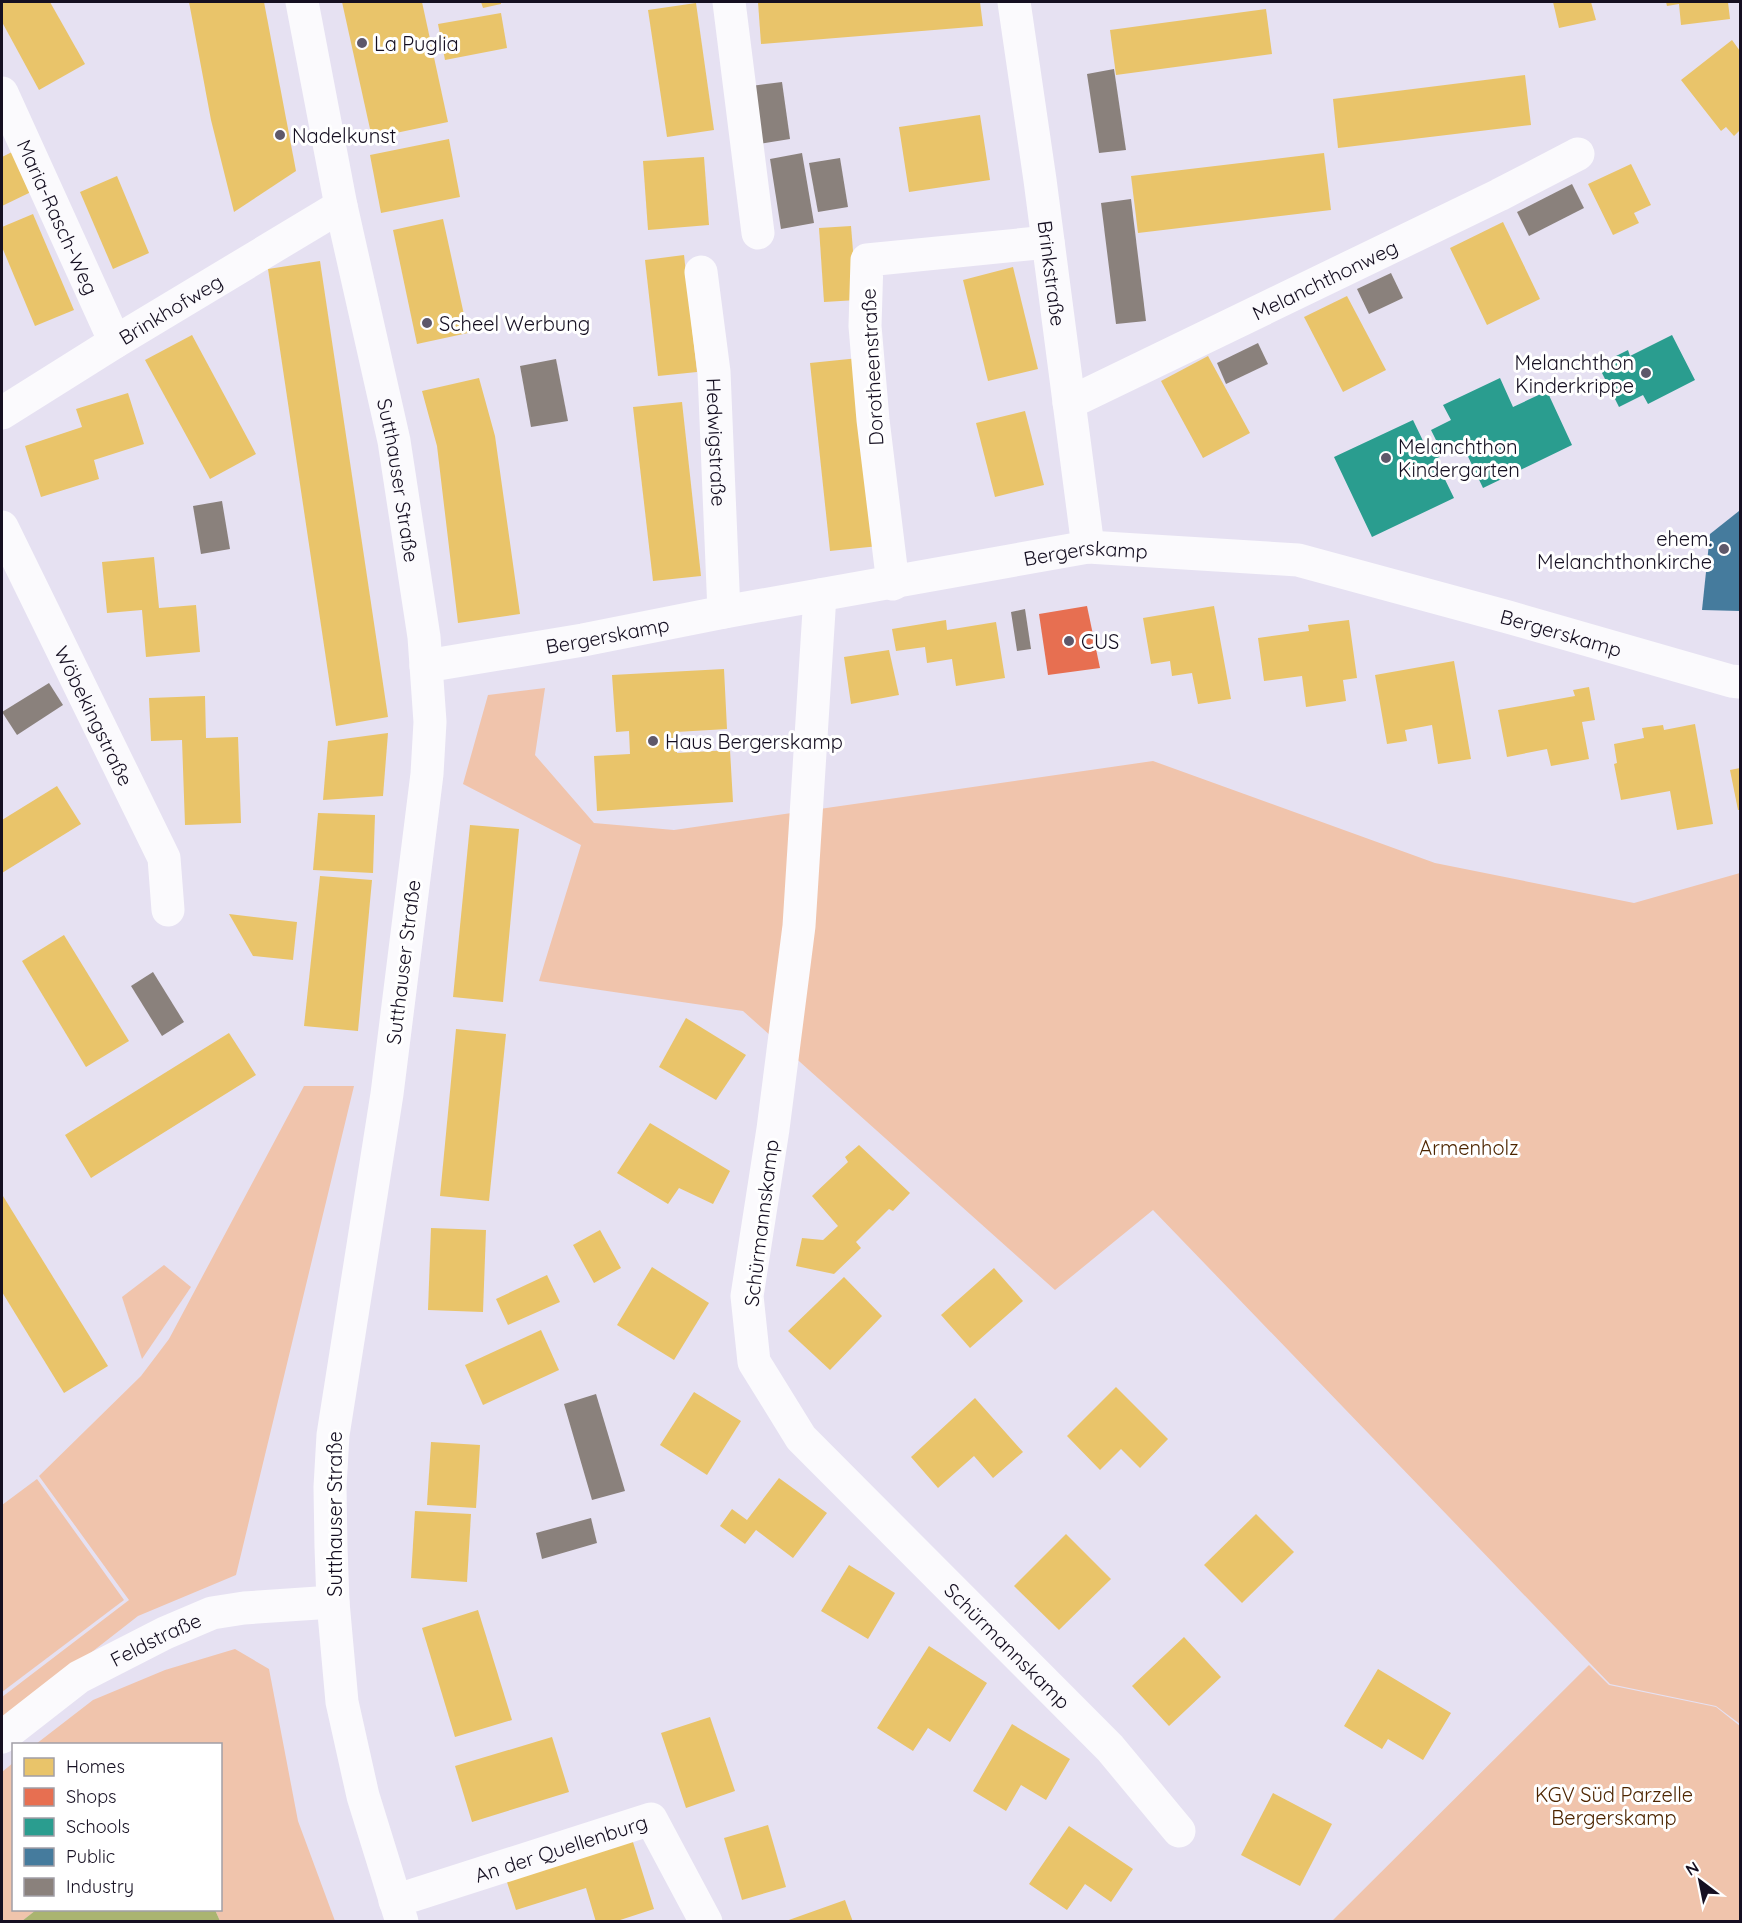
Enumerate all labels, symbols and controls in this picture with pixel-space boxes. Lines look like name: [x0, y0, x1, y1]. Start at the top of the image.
place label: La Puglia: [374, 31, 459, 56]
marker: La Puglia: [355, 36, 369, 50]
place label: Nadelkunst: [292, 123, 397, 148]
marker: Nadelkunst: [273, 128, 287, 142]
street label: Maria-Rasch-Weg: [12, 135, 104, 298]
street label: Brinkstraße: [1033, 219, 1071, 328]
street label: Melanchthonweg: [1248, 234, 1401, 325]
street label: Brinkhofweg: [114, 268, 227, 350]
street label: Dorotheenstraße: [855, 288, 889, 446]
place label: Scheel Werbung: [439, 311, 590, 336]
marker: Scheel Werbung: [420, 316, 434, 330]
place label: Melanchthon Kinderkrippe: [1514, 350, 1634, 398]
marker: Melanchthon Kinderkrippe: [1639, 366, 1653, 380]
street label: Hedwigstraße: [702, 377, 732, 507]
street label: Sutthauser Straße: [372, 396, 425, 564]
place label: Melanchthon Kindergarten: [1398, 434, 1520, 482]
marker: Melanchthon Kindergarten: [1379, 451, 1393, 465]
place label: ehem. Melanchthonkirche: [1537, 526, 1712, 574]
street label: Bergerskamp: [1021, 534, 1149, 571]
marker: ehem. Melanchthonkirche: [1717, 542, 1731, 556]
street label: Bergerskamp: [1498, 603, 1625, 662]
street label: Bergerskamp: [544, 611, 671, 659]
place label: CUS: [1081, 629, 1119, 654]
marker: CUS: [1062, 634, 1076, 648]
street label: Wöbekingstraße: [49, 641, 139, 790]
place label: Haus Bergerskamp: [665, 729, 843, 754]
marker: Haus Bergerskamp: [646, 734, 660, 748]
street label: Sutthauser Straße: [380, 878, 426, 1046]
park label: Armenholz: [1419, 1135, 1519, 1160]
street label: Schürmannskamp: [738, 1138, 784, 1308]
street label: Sutthauser Straße: [322, 1431, 347, 1597]
street label: Schürmannskamp: [940, 1577, 1076, 1714]
street label: Feldstraße: [106, 1607, 205, 1672]
legend: [12, 1743, 222, 1911]
text: Homes: [66, 1755, 125, 1778]
park label: KGV Süd Parzelle Bergerskamp: [1535, 1782, 1693, 1830]
text: Shops: [66, 1785, 117, 1808]
street label: An der Quellenburg: [471, 1809, 650, 1887]
text: Schools: [66, 1815, 130, 1838]
text: Public: [66, 1845, 115, 1868]
north arrow: [1670, 1851, 1730, 1911]
text: N: [1682, 1857, 1702, 1880]
text: Industry: [66, 1875, 134, 1898]

